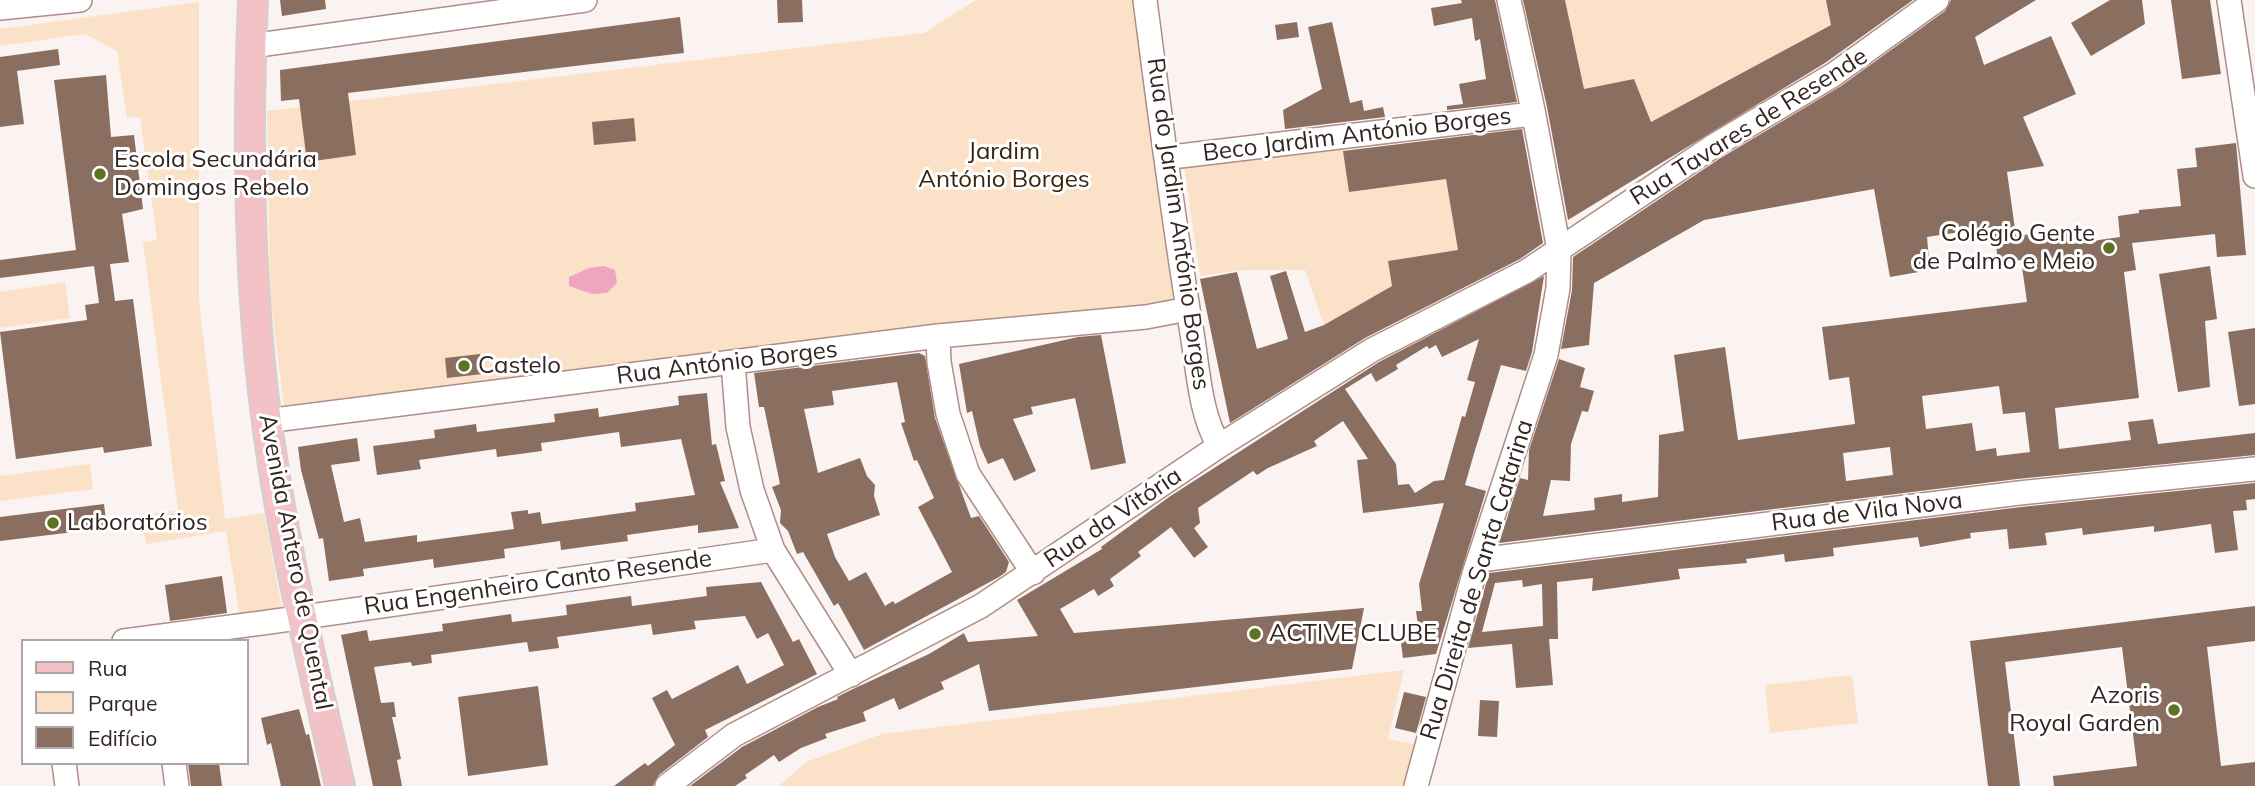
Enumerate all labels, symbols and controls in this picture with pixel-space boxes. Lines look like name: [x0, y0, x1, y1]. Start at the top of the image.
street label: Rua Tavares de Resende: [1625, 42, 1873, 212]
street label: Rua do Jardim António Borges: [1140, 56, 1216, 392]
street label: Beco Jardim António Borges: [1201, 102, 1513, 168]
park label: Jardim António Borges: [918, 138, 1090, 194]
place label: Escola Secundária Domingos Rebelo: [114, 146, 317, 202]
marker: Escola Secundária Domingos Rebelo: [92, 166, 108, 182]
place label: Colégio Gente de Palmo e Meio: [1913, 220, 2095, 276]
marker: Colégio Gente de Palmo e Meio: [2101, 240, 2117, 256]
street label: Rua António Borges: [615, 335, 839, 391]
place label: Castelo: [478, 352, 561, 380]
marker: Castelo: [456, 358, 472, 374]
street label: Avenida Antero de Quental: [252, 412, 338, 712]
street label: Rua Direita de Santa Catarina: [1414, 416, 1540, 744]
street label: Rua da Vitória: [1039, 461, 1187, 575]
street label: Rua de Vila Nova: [1770, 486, 1964, 538]
place label: Laboratórios: [67, 509, 208, 537]
marker: Laboratórios: [45, 515, 61, 531]
street label: Rua Engenheiro Canto Resende: [362, 544, 714, 622]
place label: ACTIVE CLUBE: [1269, 620, 1437, 648]
marker: ACTIVE CLUBE: [1247, 626, 1263, 642]
legend: [21, 639, 248, 765]
text: Rua: [88, 655, 127, 681]
place label: Azoris Royal Garden: [2009, 682, 2160, 738]
text: Parque: [88, 690, 157, 716]
marker: Azoris Royal Garden: [2166, 702, 2182, 718]
text: Edifício: [88, 725, 157, 751]

